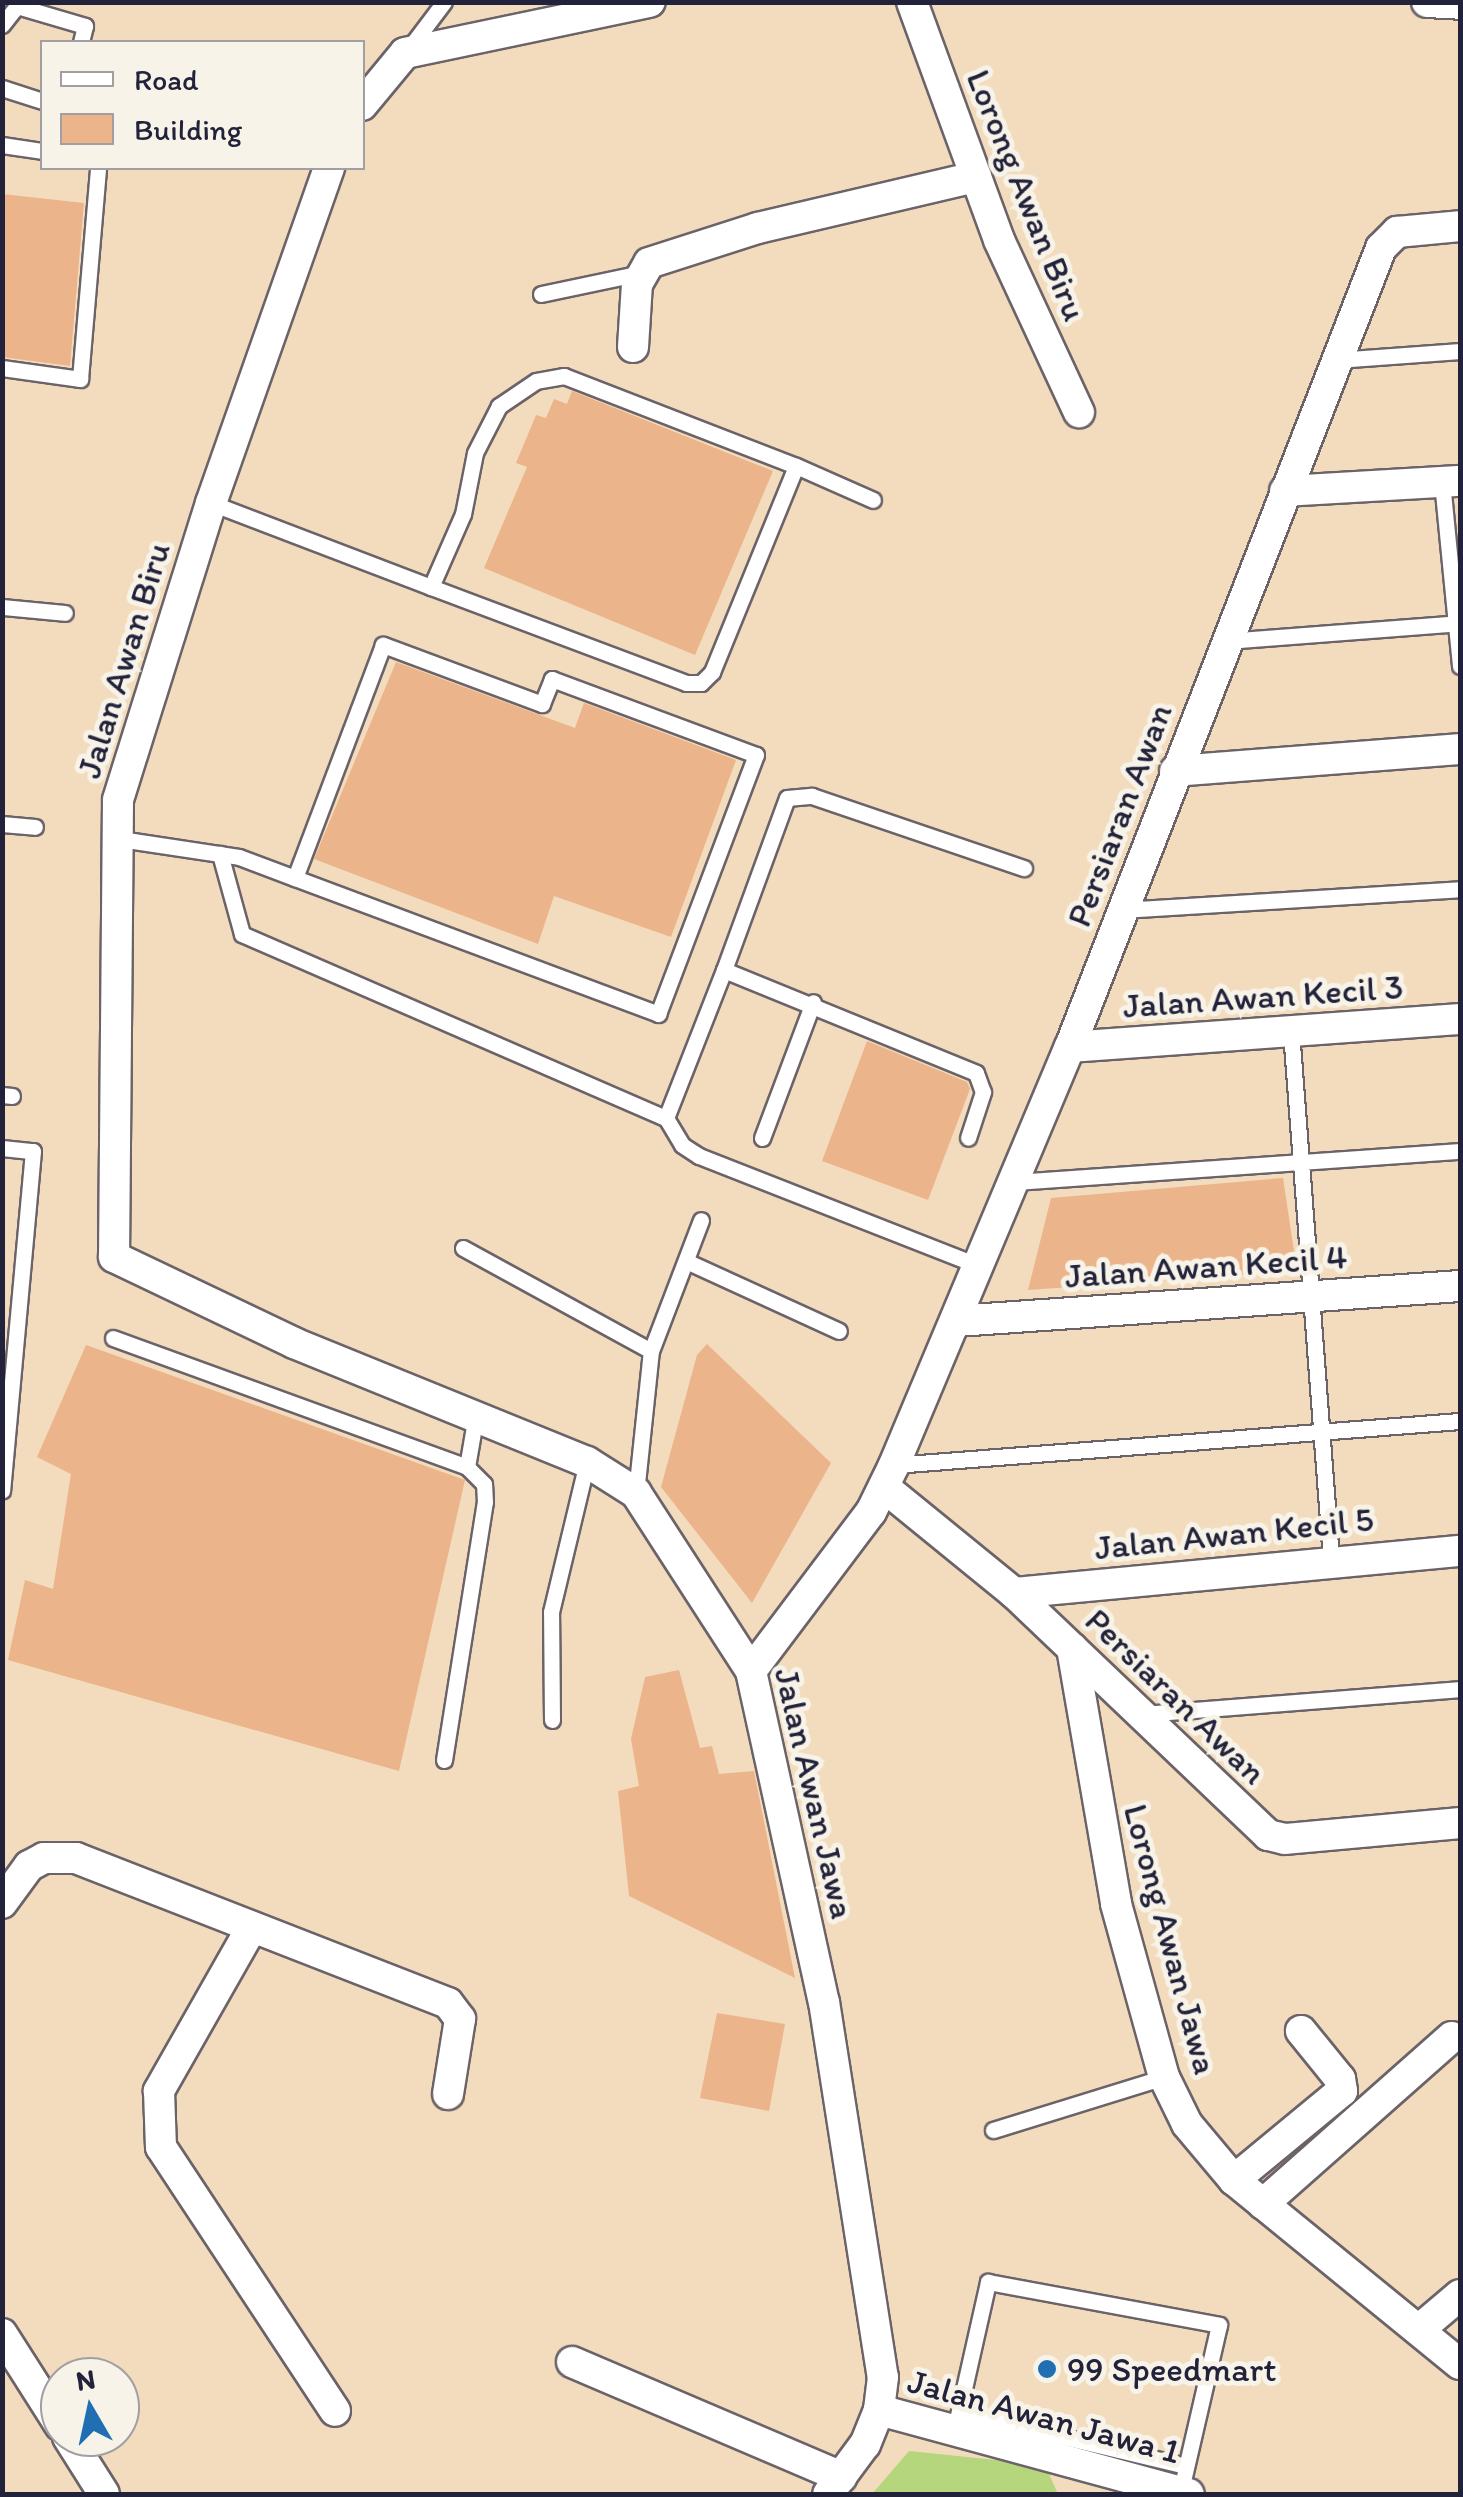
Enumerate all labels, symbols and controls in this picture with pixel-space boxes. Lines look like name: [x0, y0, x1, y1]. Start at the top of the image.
legend: [40, 40, 365, 170]
text: Road: [134, 61, 199, 98]
street label: Lorong Awan Biru: [958, 64, 1096, 326]
text: Building: [134, 111, 242, 148]
street label: Jalan Awan Biru: [67, 538, 179, 782]
street label: Persiaran Awan: [1057, 698, 1181, 932]
street label: Jalan Awan Kecil 3: [1122, 965, 1404, 1027]
street label: Jalan Awan Kecil 4: [1064, 1235, 1348, 1297]
street label: Jalan Awan Kecil 5: [1093, 1498, 1375, 1568]
street label: Persiaran Awan: [1077, 1599, 1275, 1793]
street label: Jalan Awan Jawa: [766, 1664, 864, 1922]
street label: Lorong Awan Jawa: [1115, 1799, 1227, 2079]
place label: 99 Speedmart: [1067, 2348, 1276, 2390]
north arrow: [40, 2357, 140, 2457]
marker: 99 Speedmart: [1036, 2358, 1058, 2380]
street label: Jalan Awan Jawa 1: [904, 2360, 1184, 2472]
text: N: [74, 2361, 98, 2398]

